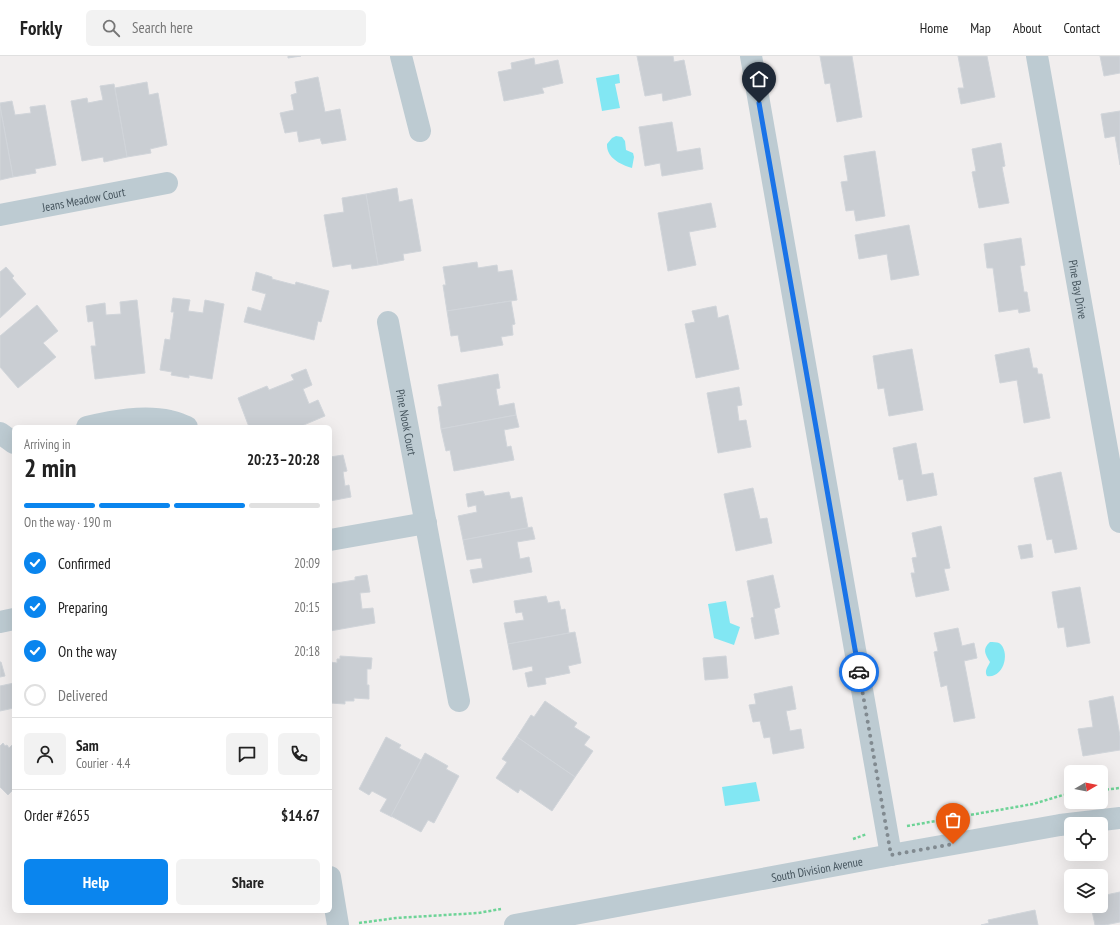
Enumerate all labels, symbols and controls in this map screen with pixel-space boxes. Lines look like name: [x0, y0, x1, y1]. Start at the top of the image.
search box: [86, 10, 366, 46]
text: Forkly: [20, 16, 62, 40]
icon: search: [100, 17, 122, 39]
text: Search here: [132, 18, 193, 37]
text: Home: [920, 19, 948, 37]
text: Map: [970, 19, 991, 37]
text: About: [1013, 19, 1042, 37]
text: Contact: [1064, 19, 1100, 37]
pin: [742, 62, 776, 103]
icon: home: [748, 68, 770, 90]
street label: Jeans Meadow Court: [40, 184, 127, 214]
street label: Pine Bay Drive: [1066, 259, 1091, 320]
street label: Pine Nook Court: [393, 388, 420, 457]
text: Arriving in: [24, 436, 71, 453]
text: 20:23–20:28: [247, 450, 320, 469]
text: 2 min: [24, 451, 77, 484]
text: On the way · 190 m: [24, 514, 111, 531]
icon: check: [24, 552, 46, 574]
text: Confirmed: [58, 554, 111, 573]
text: 20:09: [294, 555, 320, 572]
icon: check: [24, 596, 46, 618]
text: Preparing: [58, 598, 108, 617]
text: 20:15: [294, 599, 320, 616]
icon: check: [24, 640, 46, 662]
text: On the way: [58, 642, 117, 661]
text: 20:18: [294, 643, 320, 660]
courier: [839, 652, 879, 692]
icon: car: [848, 661, 870, 683]
text: Delivered: [58, 686, 108, 705]
button: person: [24, 733, 66, 775]
button: chat: [226, 733, 268, 775]
button: phone: [278, 733, 320, 775]
text: Sam: [76, 736, 99, 755]
text: Courier · 4.4: [76, 755, 130, 772]
north arrow: [1064, 765, 1108, 809]
map controls: [1064, 765, 1108, 913]
pin: [936, 803, 970, 844]
text: Order #2655: [24, 806, 90, 825]
text: $14.67: [281, 806, 320, 825]
icon: bag: [942, 809, 964, 831]
button: locate: [1064, 817, 1108, 861]
street label: South Division Avenue: [770, 853, 864, 885]
button: Help: [24, 859, 168, 905]
button: Share: [176, 859, 320, 905]
button: layers: [1064, 869, 1108, 913]

